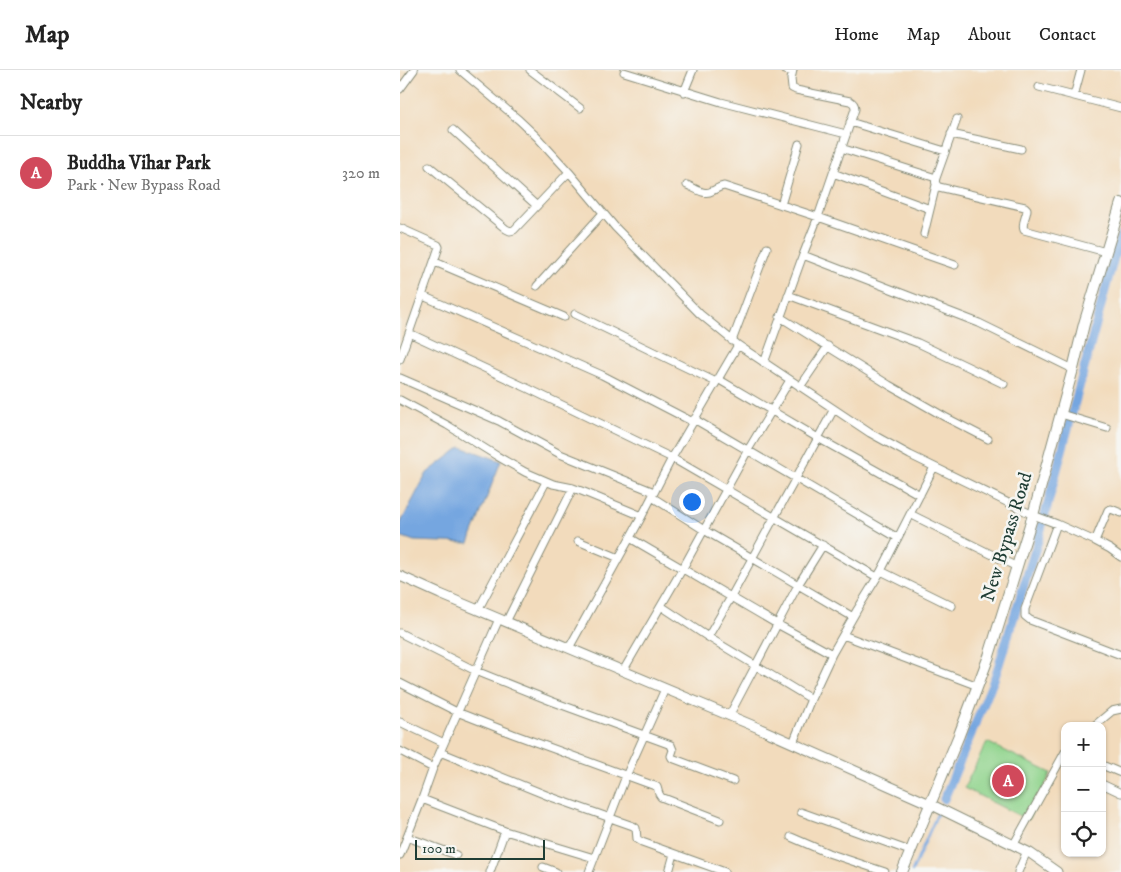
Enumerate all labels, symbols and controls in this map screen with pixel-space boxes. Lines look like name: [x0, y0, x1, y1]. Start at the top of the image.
text: Map: [25, 20, 69, 50]
text: Home: [834, 24, 879, 46]
text: Map: [907, 24, 940, 46]
text: About: [968, 24, 1011, 46]
text: Contact: [1039, 24, 1096, 46]
text: Nearby: [20, 90, 82, 116]
text: Buddha Vihar Park: [67, 152, 211, 175]
text: A: [31, 163, 41, 183]
text: 320 m: [342, 163, 380, 183]
text: Park · New Bypass Road: [67, 175, 220, 195]
street label: New Bypass Road: [976, 469, 1038, 604]
your location: [679, 489, 705, 515]
map controls: [1061, 722, 1106, 857]
button: +: [1061, 722, 1106, 767]
pin: A: [992, 762, 1024, 800]
button: −: [1061, 767, 1106, 812]
button: locate: [1061, 812, 1106, 857]
scale bar: [415, 837, 545, 860]
text: 100 m: [422, 840, 456, 858]

